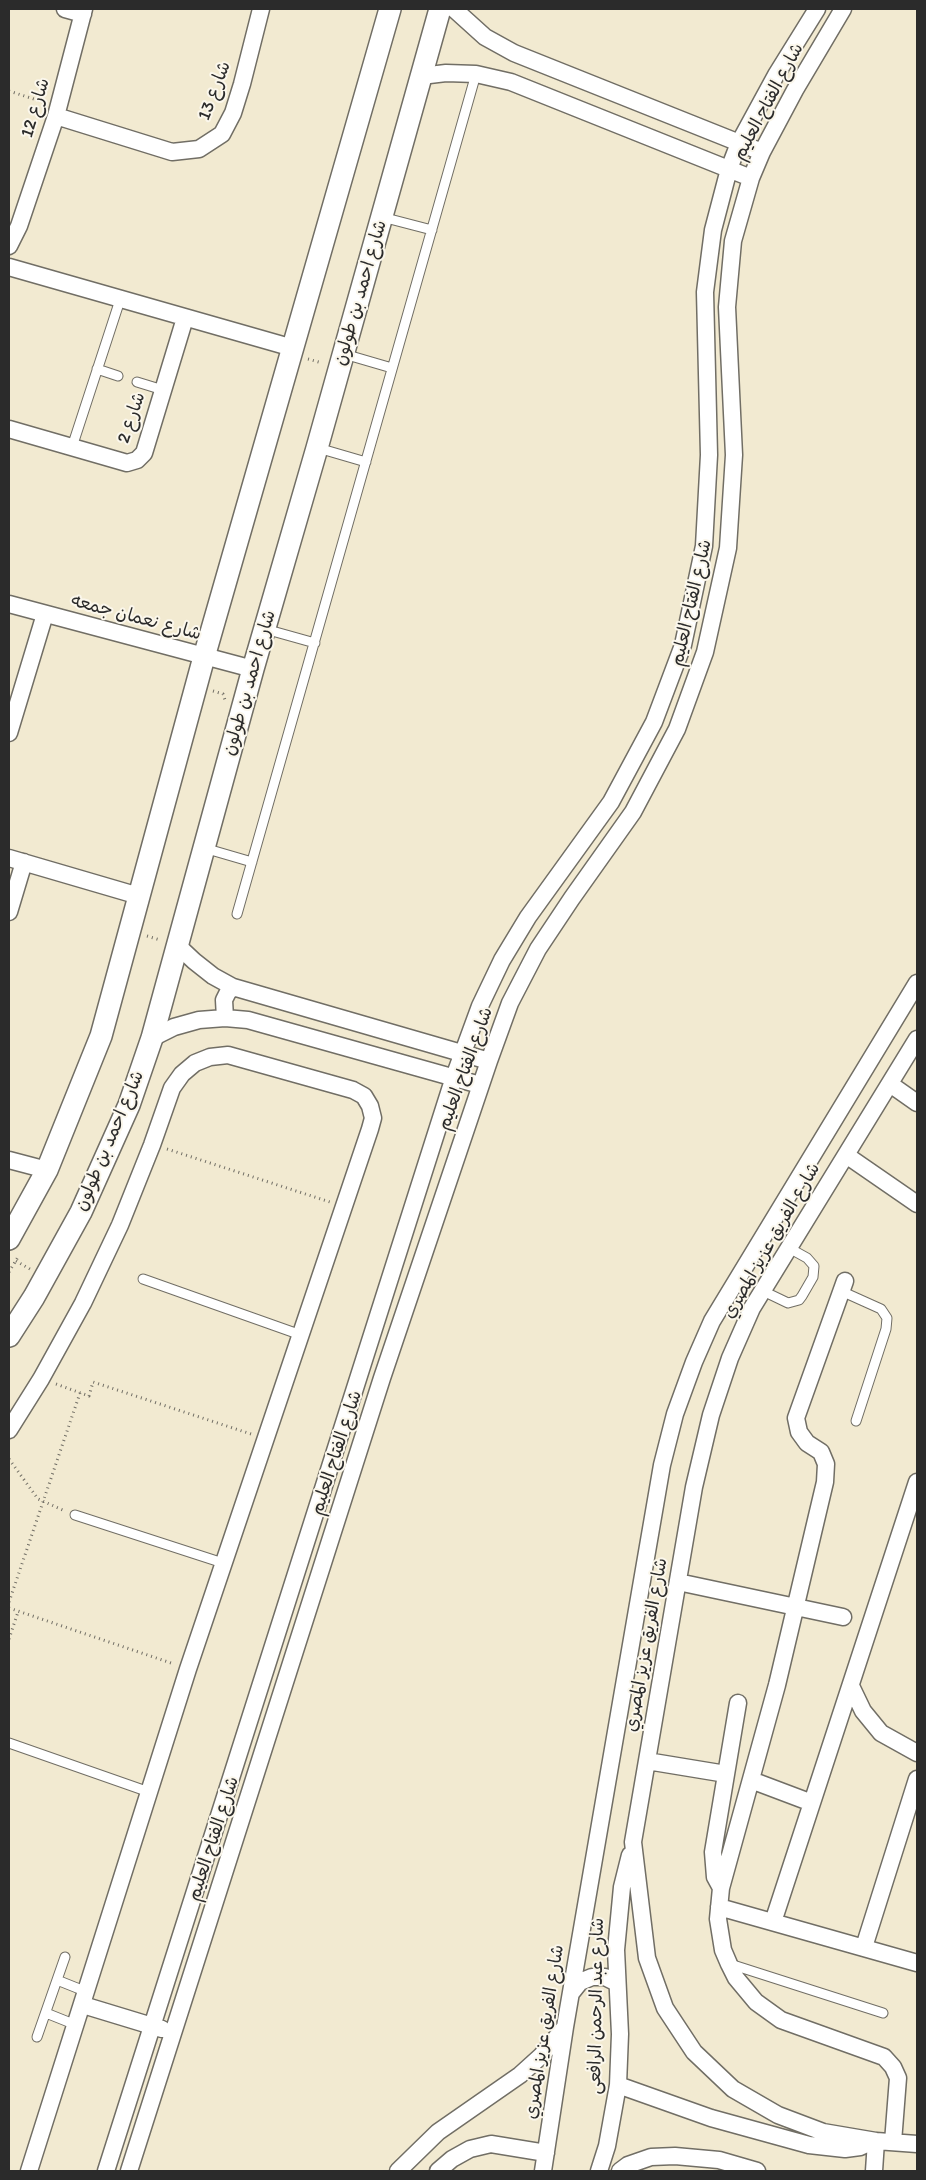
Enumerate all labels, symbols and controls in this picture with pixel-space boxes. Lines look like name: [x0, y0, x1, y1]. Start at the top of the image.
street label: شارع الفتاح العليم: [729, 40, 809, 164]
street label: شارع 13: [194, 59, 236, 123]
street label: شارع 12: [17, 76, 55, 140]
street label: شارع احمد بن طولون: [330, 218, 392, 368]
street label: شارع 2: [113, 390, 151, 446]
street label: شارع الفتاح العليم: [667, 538, 717, 668]
street label: شارع نعمان جمعه: [69, 590, 203, 646]
street label: شارع احمد بن طولون: [219, 608, 281, 758]
street label: شارع الفتاح العليم: [434, 1004, 498, 1134]
street label: شارع احمد بن طولون: [71, 1068, 149, 1214]
street label: شارع الفريق عزيز المصري: [719, 1159, 825, 1323]
street label: شارع الفتاح العليم: [307, 1388, 367, 1518]
street label: شارع الفريق عزيز المصري: [621, 1556, 673, 1734]
street label: شارع الفتاح العليم: [184, 1774, 244, 1904]
street label: شارع عبد الرحمن الرافعى: [585, 1917, 609, 2095]
street label: شارع الفريق عزيز المصري: [521, 1943, 569, 2121]

